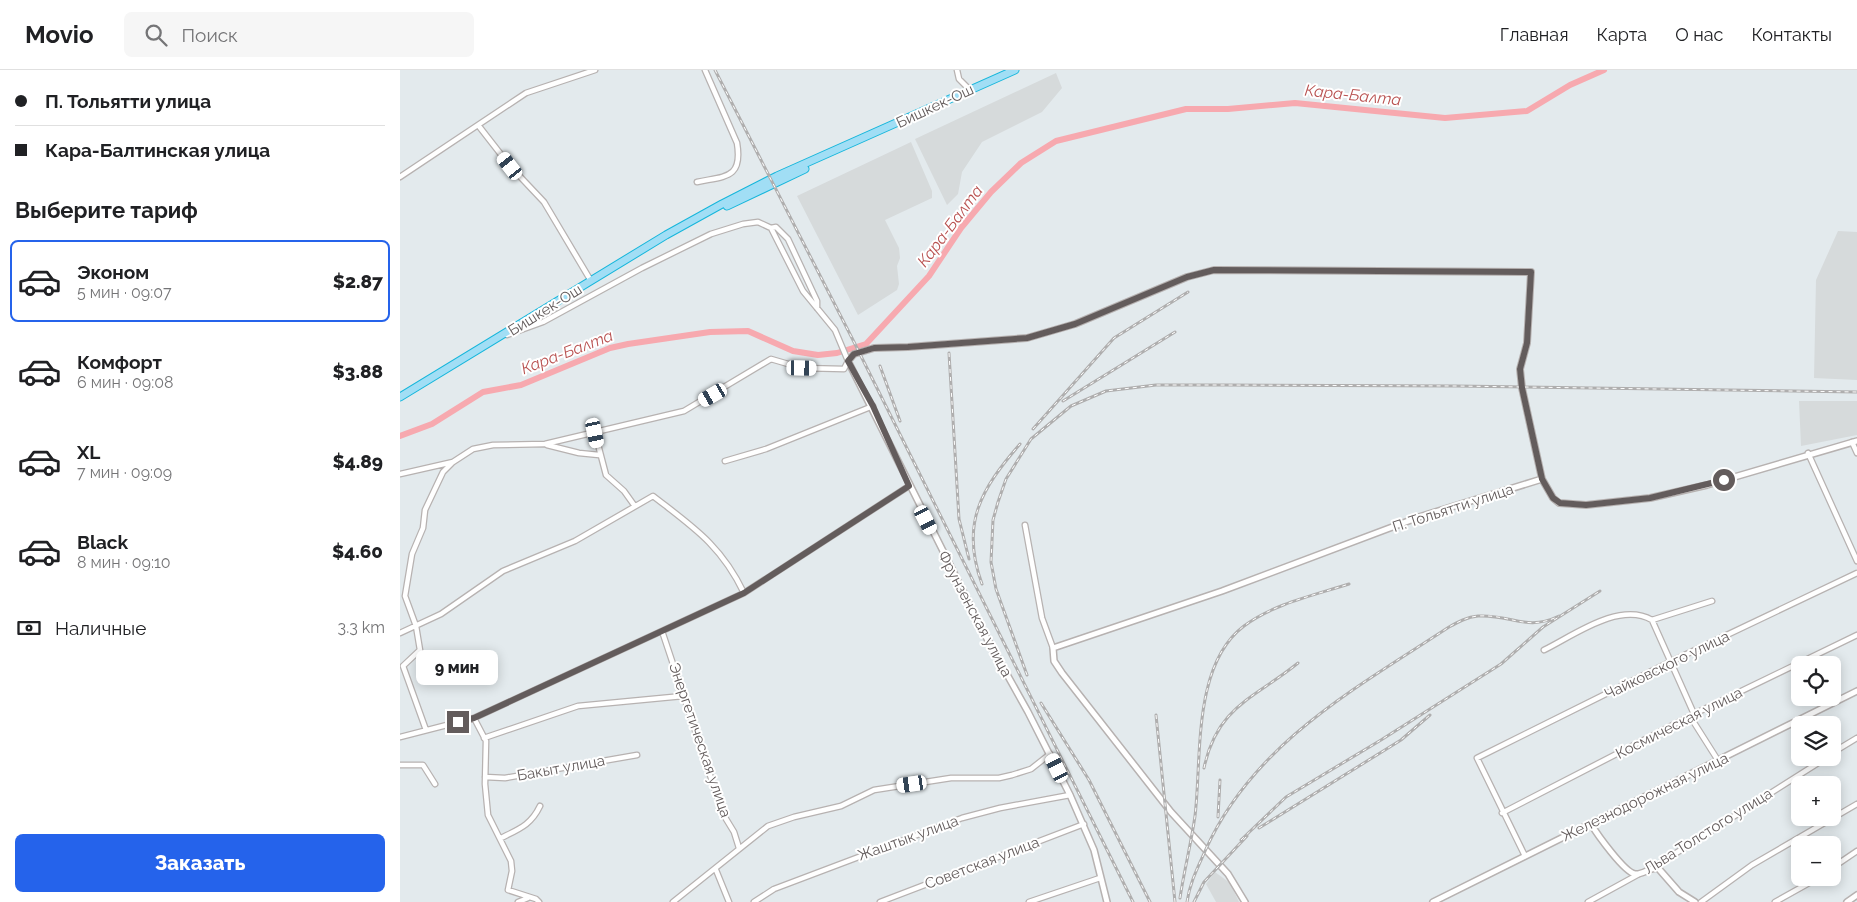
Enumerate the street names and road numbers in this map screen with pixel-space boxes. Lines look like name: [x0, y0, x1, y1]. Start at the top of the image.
street label: Бишкек-Ош: [893, 80, 977, 132]
street label: Бишкек-Ош: [505, 280, 585, 340]
street label: П. Тольятти улица: [1390, 480, 1516, 536]
street label: Фрунзенская улица: [934, 548, 1016, 680]
street label: Чайковского улица: [1602, 627, 1732, 703]
street label: Энергетическая улица: [665, 660, 735, 820]
street label: Космическая улица: [1613, 683, 1745, 763]
street label: Железнодорожная улица: [1559, 749, 1731, 845]
street label: Бакыт улица: [516, 751, 606, 785]
street label: Льва Толстого улица: [1641, 784, 1775, 878]
street label: Жаштык улица: [855, 811, 961, 865]
street label: Советская улица: [922, 833, 1042, 893]

